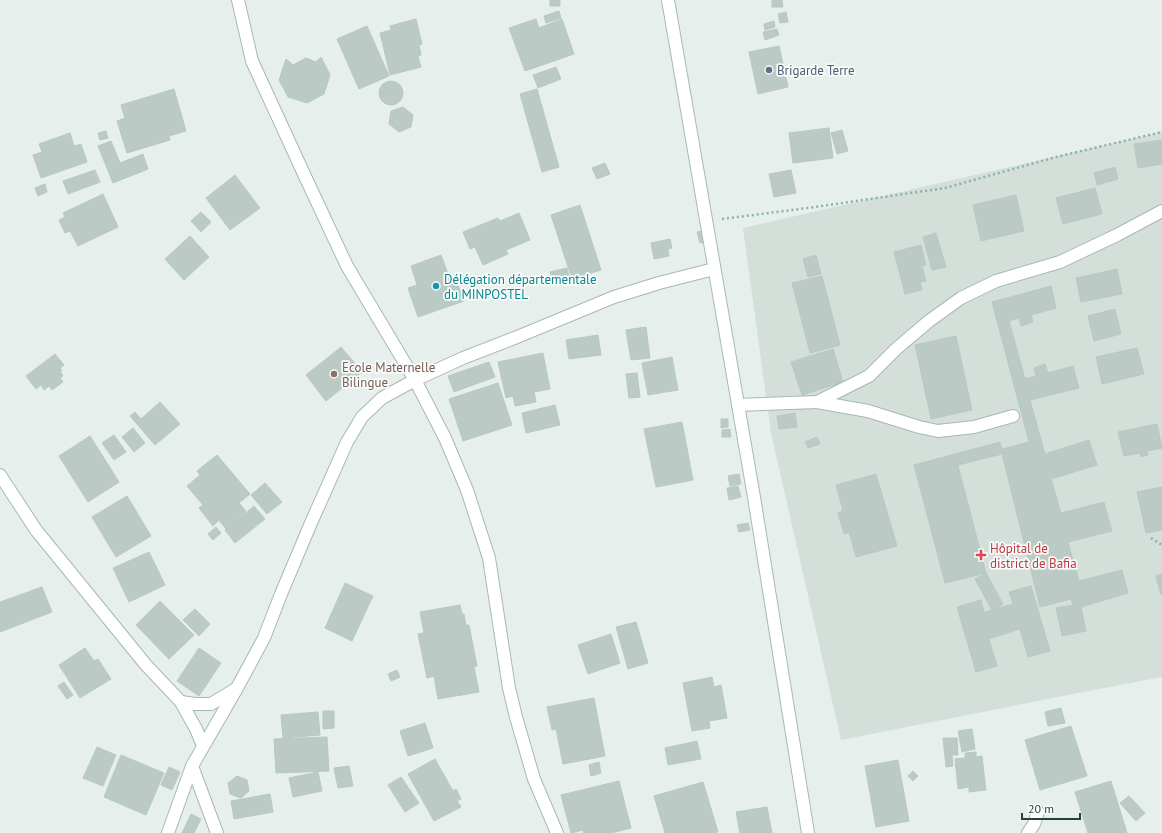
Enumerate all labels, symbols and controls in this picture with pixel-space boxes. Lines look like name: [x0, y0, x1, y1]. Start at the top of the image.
place label: Brigarde Terre: [777, 62, 855, 79]
marker: Brigarde Terre: [764, 65, 774, 75]
place label: Délégation départementale du MINPOSTEL: [444, 271, 597, 303]
marker: Délégation départementale du MINPOSTEL: [431, 281, 441, 291]
place label: Ecole Maternelle Bilingue: [342, 359, 435, 391]
marker: Ecole Maternelle Bilingue: [329, 369, 339, 379]
place label: Hôpital de district de Bafia: [990, 540, 1077, 572]
marker: Hôpital de district de Bafia: [975, 549, 987, 561]
scale bar: [1022, 795, 1080, 821]
text: 20 m: [1028, 801, 1054, 816]

